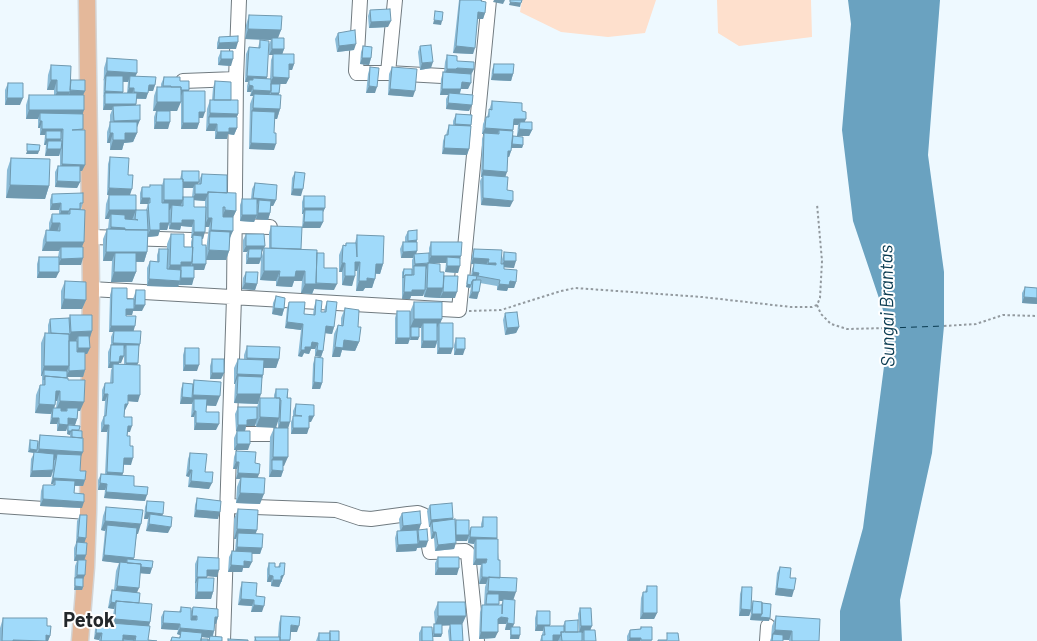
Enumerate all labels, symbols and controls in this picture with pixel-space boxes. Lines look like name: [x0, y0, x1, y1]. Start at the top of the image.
water label: Sungai Brantas: [875, 245, 899, 367]
district label: Petok: [63, 608, 115, 632]

